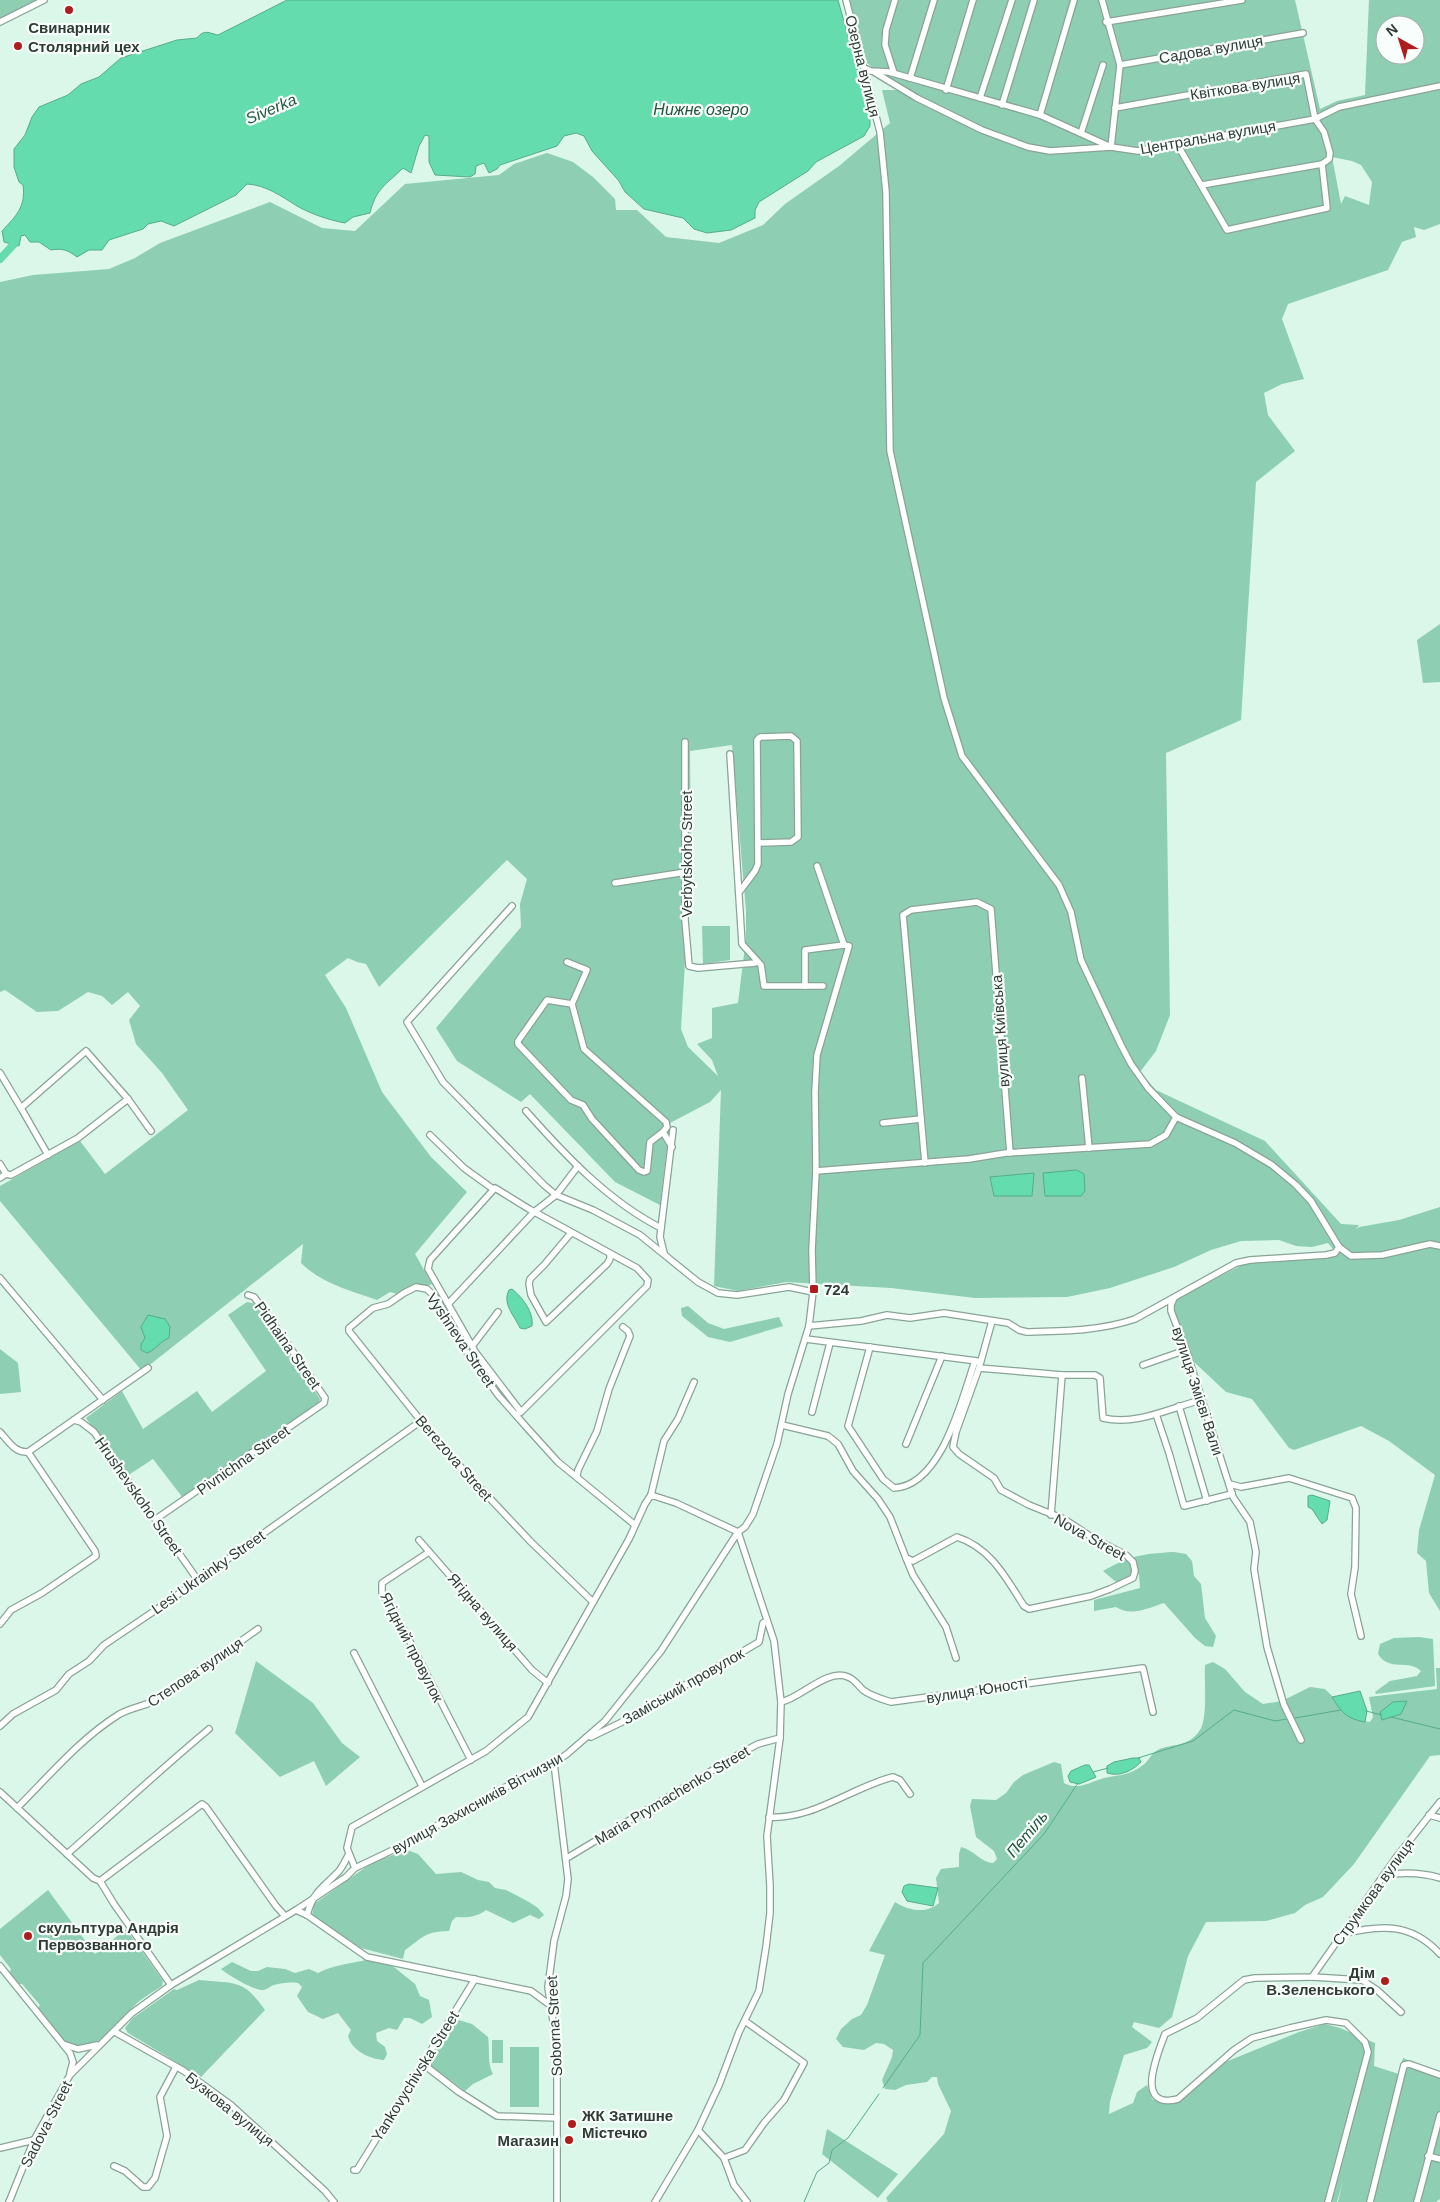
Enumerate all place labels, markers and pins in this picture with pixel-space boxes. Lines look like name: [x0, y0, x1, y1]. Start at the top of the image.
marker: Свинарник: [63, 4, 75, 16]
place label: Свинарник: [28, 19, 110, 36]
place label: Столярний цех: [28, 38, 140, 55]
marker: Столярний цех: [12, 40, 24, 52]
place label: 724: [824, 1281, 850, 1298]
marker: 724: [808, 1283, 820, 1295]
place label: скульптура Андрія Первозванного: [38, 1919, 179, 1953]
marker: скульптура Андрія Первозванного: [22, 1930, 34, 1942]
place label: Дім В.Зеленського: [1266, 1964, 1375, 1998]
marker: Дім В.Зеленського: [1379, 1975, 1391, 1987]
place label: ЖК Затишне Містечко: [581, 2107, 673, 2141]
marker: ЖК Затишне Містечко: [566, 2118, 578, 2130]
place label: Магазин: [497, 2132, 559, 2149]
marker: Магазин: [563, 2134, 575, 2146]

